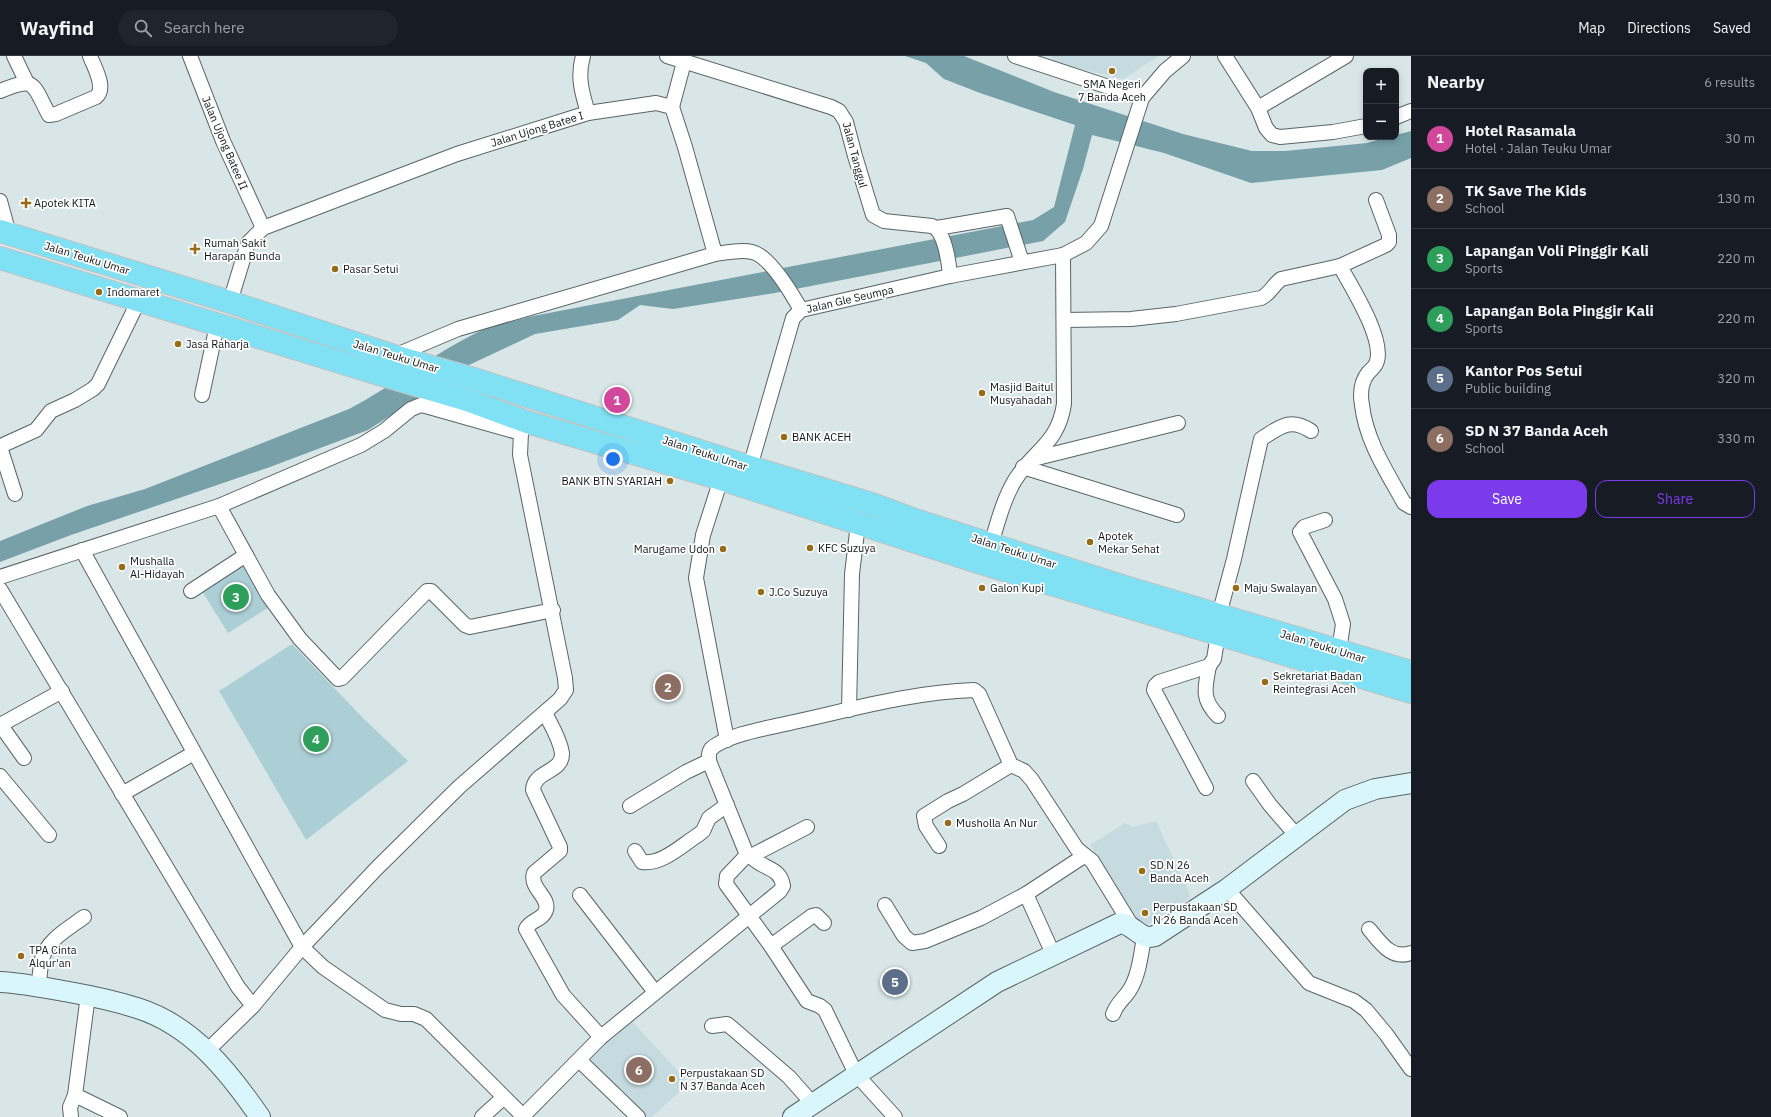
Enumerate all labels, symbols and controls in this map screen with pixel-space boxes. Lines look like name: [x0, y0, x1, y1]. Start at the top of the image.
search box: [118, 10, 398, 46]
text: Wayfind: [20, 16, 94, 40]
icon: search: [132, 17, 154, 39]
text: Search here: [164, 18, 244, 37]
text: Map: [1578, 19, 1605, 37]
text: Directions: [1627, 19, 1691, 37]
text: Saved: [1713, 19, 1751, 37]
marker: SMA Negeri 7 Banda Aceh: [1107, 66, 1117, 76]
map controls: [1363, 68, 1399, 140]
button: +: [1363, 68, 1399, 104]
text: Nearby: [1427, 71, 1485, 93]
text: 6 results: [1704, 74, 1755, 91]
place label: SMA Negeri 7 Banda Aceh: [1078, 77, 1146, 104]
street label: Jalan Ujong Batee II: [199, 94, 251, 192]
button: −: [1363, 104, 1399, 140]
street label: Jalan Ujong Batee I: [489, 108, 585, 150]
street label: Jalan Tanggul: [839, 121, 871, 190]
text: Hotel Rasamala: [1465, 121, 1576, 140]
text: 1: [1436, 130, 1444, 147]
text: 30 m: [1725, 130, 1755, 147]
text: Hotel · Jalan Teuku Umar: [1465, 140, 1612, 157]
text: TK Save The Kids: [1465, 181, 1587, 200]
text: 2: [1436, 190, 1444, 207]
text: 130 m: [1717, 190, 1755, 207]
place label: Apotek KITA: [34, 196, 96, 210]
marker: Apotek KITA: [21, 198, 31, 208]
text: School: [1465, 200, 1505, 217]
place label: Rumah Sakit Harapan Bunda: [204, 236, 281, 263]
street label: Jalan Teuku Umar: [43, 238, 131, 278]
text: Lapangan Voli Pinggir Kali: [1465, 241, 1649, 260]
marker: Rumah Sakit Harapan Bunda: [189, 243, 201, 255]
text: 3: [1436, 250, 1444, 267]
text: 220 m: [1717, 250, 1755, 267]
text: Sports: [1465, 260, 1503, 277]
place label: Pasar Setui: [343, 262, 399, 276]
marker: Pasar Setui: [330, 264, 340, 274]
street label: Jalan Gle Seumpa: [805, 282, 895, 316]
place label: Indomaret: [107, 285, 160, 299]
marker: Indomaret: [94, 287, 104, 297]
text: Lapangan Bola Pinggir Kali: [1465, 301, 1654, 320]
text: 4: [1436, 310, 1444, 327]
text: 220 m: [1717, 310, 1755, 327]
text: Sports: [1465, 320, 1503, 337]
street label: Jalan Teuku Umar: [352, 336, 440, 376]
place label: Jasa Raharja: [186, 337, 249, 351]
marker: Jasa Raharja: [173, 339, 183, 349]
text: Kantor Pos Setui: [1465, 361, 1582, 380]
text: 5: [1436, 370, 1444, 387]
text: 320 m: [1717, 370, 1755, 387]
place label: Masjid Baitul Musyahadah: [990, 380, 1054, 407]
text: Public building: [1465, 380, 1551, 397]
pin: 1: [604, 385, 630, 415]
marker: Masjid Baitul Musyahadah: [977, 388, 987, 398]
text: SD N 37 Banda Aceh: [1465, 421, 1608, 440]
place label: BANK ACEH: [792, 430, 851, 444]
text: 6: [1436, 430, 1444, 447]
text: 330 m: [1717, 430, 1755, 447]
marker: BANK ACEH: [779, 432, 789, 442]
street label: Jalan Teuku Umar: [661, 433, 749, 473]
text: School: [1465, 440, 1505, 457]
your location: [603, 449, 623, 469]
place label: BANK BTN SYARIAH: [561, 474, 662, 488]
marker: BANK BTN SYARIAH: [665, 476, 675, 486]
button: Save: [1427, 480, 1587, 518]
button: Share: [1595, 480, 1755, 518]
place label: Apotek Mekar Sehat: [1098, 529, 1160, 556]
street label: Jalan Teuku Umar: [970, 531, 1058, 571]
marker: Apotek Mekar Sehat: [1085, 537, 1095, 547]
place label: KFC Suzuya: [818, 541, 876, 555]
place label: Marugame Udon: [634, 542, 715, 556]
marker: KFC Suzuya: [805, 543, 815, 553]
marker: Marugame Udon: [718, 544, 728, 554]
place label: Mushalla Al-Hidayah: [130, 554, 185, 581]
marker: Mushalla Al-Hidayah: [117, 562, 127, 572]
place label: Galon Kupi: [990, 581, 1044, 595]
place label: Maju Swalayan: [1244, 581, 1317, 595]
pin: 3: [223, 582, 249, 612]
marker: Galon Kupi: [977, 583, 987, 593]
marker: Maju Swalayan: [1231, 583, 1241, 593]
place label: J.Co Suzuya: [769, 585, 828, 599]
marker: J.Co Suzuya: [756, 587, 766, 597]
street label: Jalan Teuku Umar: [1279, 626, 1367, 666]
place label: Sekretariat Badan Reintegrasi Aceh: [1273, 669, 1362, 696]
pin: 2: [655, 672, 681, 702]
marker: Sekretariat Badan Reintegrasi Aceh: [1260, 677, 1270, 687]
pin: 4: [303, 724, 329, 754]
place label: Musholla An Nur: [956, 816, 1037, 830]
marker: Musholla An Nur: [943, 818, 953, 828]
place label: SD N 26 Banda Aceh: [1150, 858, 1209, 885]
marker: SD N 26 Banda Aceh: [1137, 866, 1147, 876]
place label: Perpustakaan SD N 26 Banda Aceh: [1153, 900, 1238, 927]
marker: Perpustakaan SD N 26 Banda Aceh: [1140, 908, 1150, 918]
place label: TPA Cinta Alqur'an: [29, 943, 77, 970]
marker: TPA Cinta Alqur'an: [16, 951, 26, 961]
pin: 5: [882, 967, 908, 997]
pin: 6: [626, 1055, 652, 1085]
place label: Perpustakaan SD N 37 Banda Aceh: [680, 1066, 765, 1093]
marker: Perpustakaan SD N 37 Banda Aceh: [667, 1074, 677, 1084]

